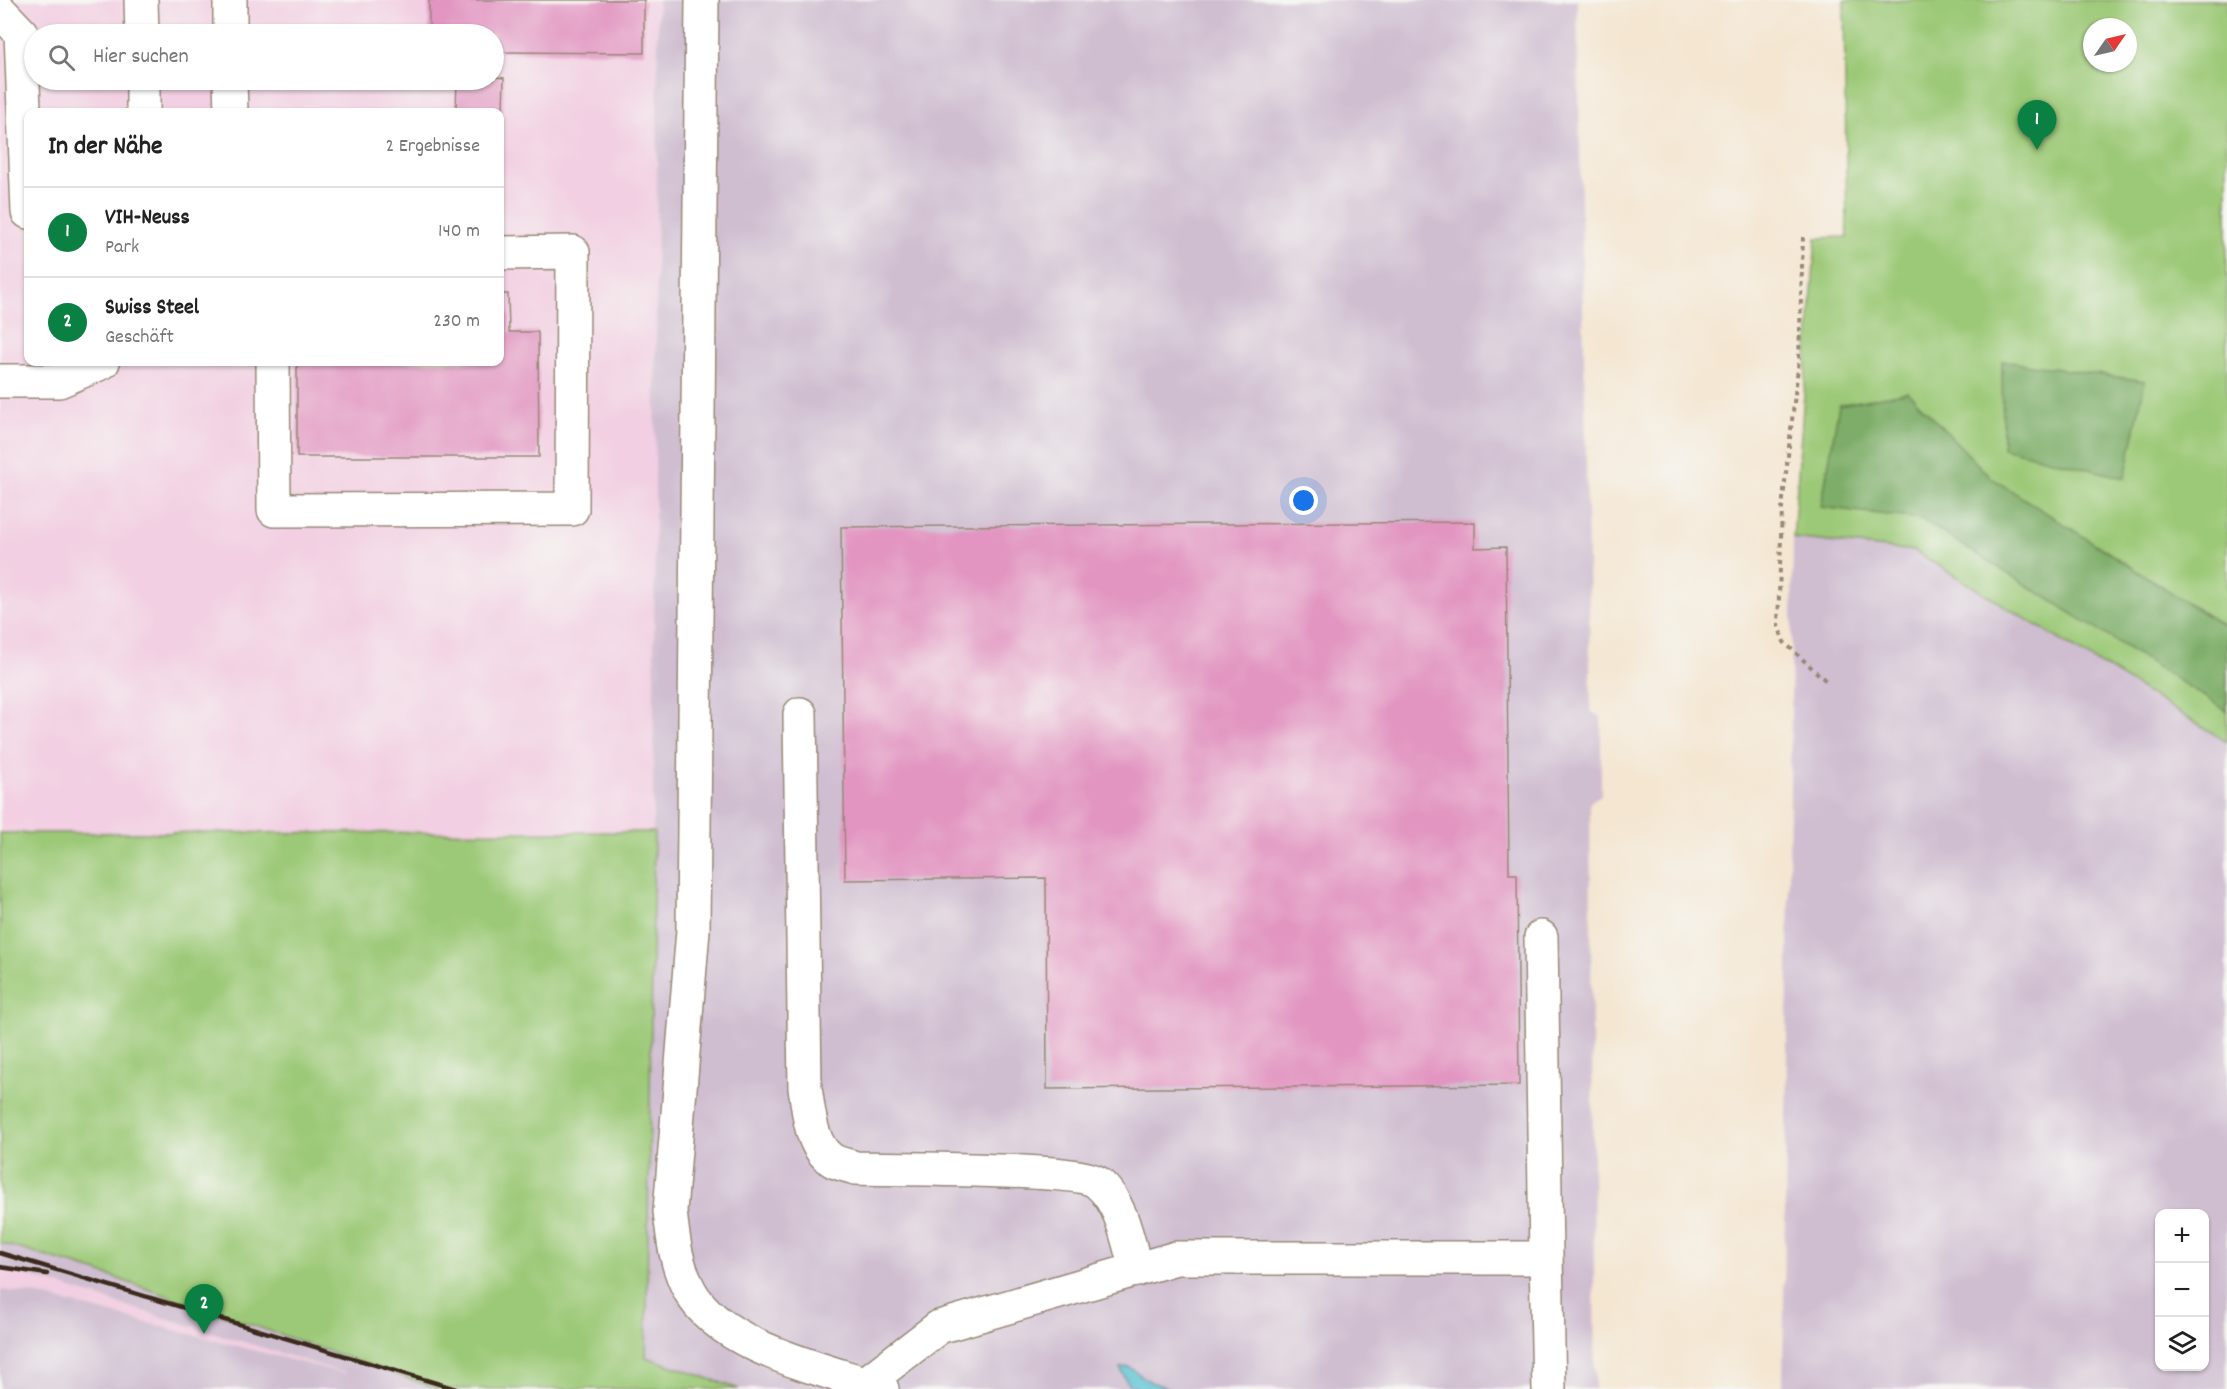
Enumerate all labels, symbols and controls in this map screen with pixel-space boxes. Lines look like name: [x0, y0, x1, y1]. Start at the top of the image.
north arrow: [2083, 18, 2137, 72]
search box: [24, 24, 504, 90]
icon: search: [45, 41, 78, 74]
text: Hier suchen: [93, 42, 189, 73]
pin: 1: [2018, 100, 2056, 150]
text: In der Nähe: [48, 129, 162, 166]
text: 2 Ergebnisse: [385, 133, 480, 161]
text: VIH-Neuss: [105, 203, 190, 234]
text: 1: [65, 218, 70, 246]
text: 140 m: [438, 218, 480, 246]
text: Park: [105, 234, 139, 262]
text: Swiss Steel: [105, 293, 199, 324]
text: 2: [63, 308, 72, 336]
text: 230 m: [433, 308, 480, 336]
text: Geschäft: [105, 324, 174, 352]
your location: [1289, 486, 1318, 515]
map controls: [2155, 1209, 2209, 1371]
button: +: [2155, 1209, 2209, 1263]
button: −: [2155, 1263, 2209, 1317]
pin: 2: [184, 1284, 224, 1334]
button: layers: [2155, 1317, 2209, 1371]

